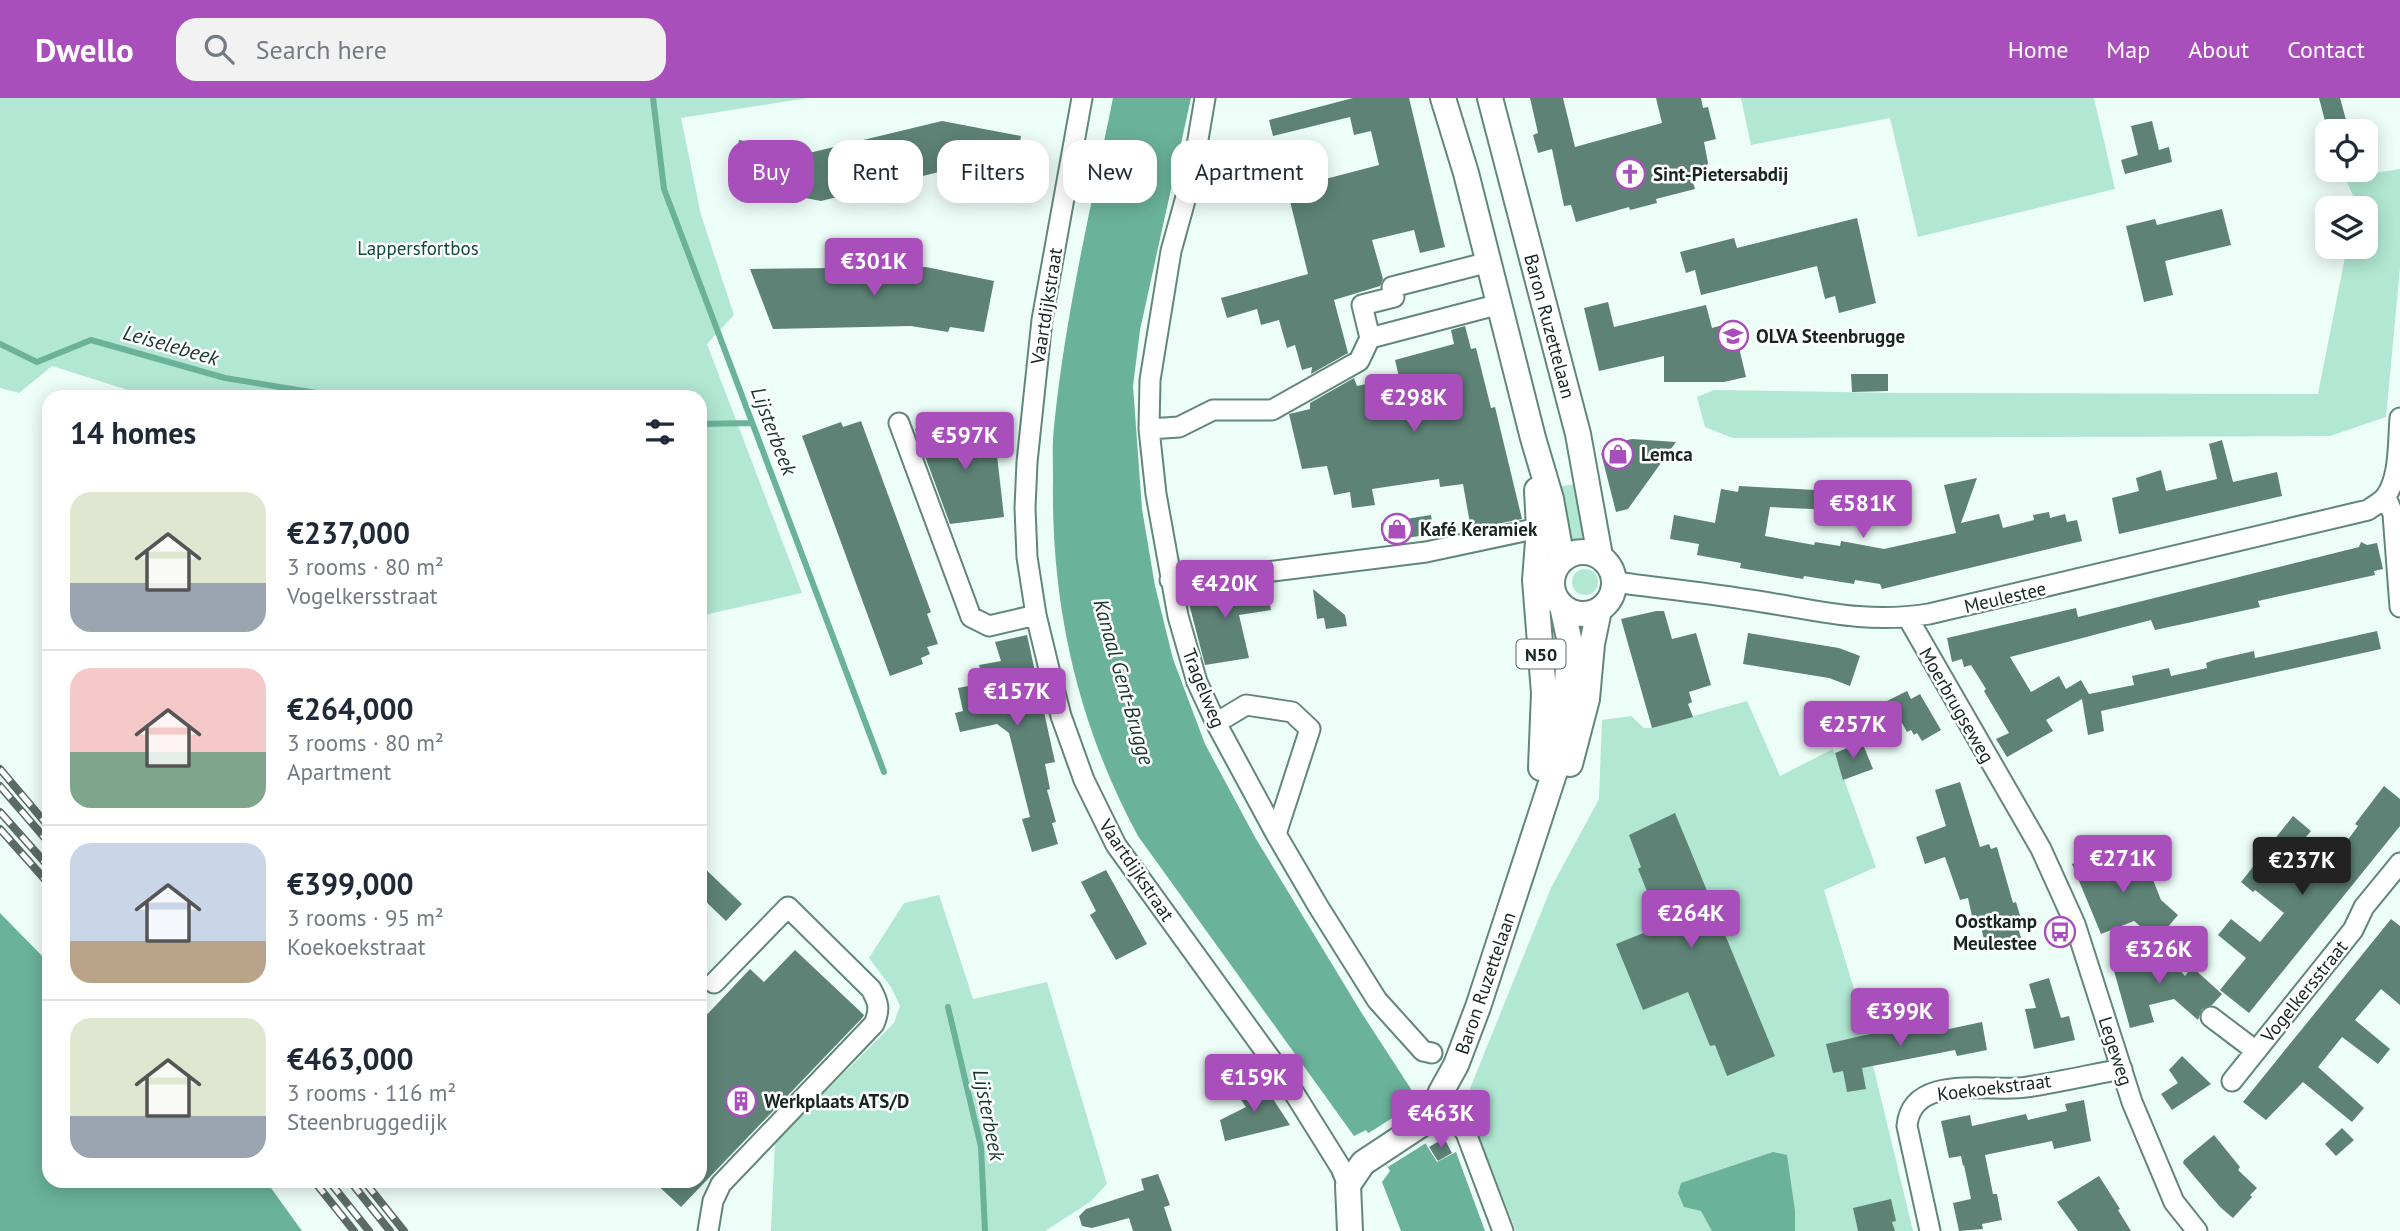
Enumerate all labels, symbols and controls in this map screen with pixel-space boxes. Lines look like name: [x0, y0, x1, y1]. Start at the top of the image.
search box: [176, 18, 666, 81]
text: Dwello: [35, 28, 134, 71]
icon: search: [200, 30, 238, 68]
text: Search here: [256, 33, 387, 66]
text: Home: [2008, 34, 2068, 65]
text: Map: [2106, 34, 2150, 65]
text: About: [2188, 34, 2249, 65]
text: Contact: [2287, 34, 2365, 65]
map controls: [2315, 119, 2378, 259]
button: locate: [2315, 119, 2378, 182]
chip: Buy: [728, 140, 814, 203]
chip: Rent: [828, 140, 923, 203]
chip: Filters: [937, 140, 1049, 203]
chip: New: [1063, 140, 1157, 203]
chip: Apartment: [1171, 140, 1328, 203]
church icon: Sint-Pietersabdij: [1613, 157, 1647, 191]
place label: Sint-Pietersabdij: [1653, 162, 1788, 186]
button: layers: [2315, 196, 2378, 259]
park label: Lappersfortbos: [357, 236, 479, 260]
pin: €301K: [825, 238, 923, 298]
street label: Vaartdijkstraat: [1025, 245, 1067, 367]
text: €301K: [841, 246, 907, 275]
street label: Baron Ruzettelaan: [1519, 251, 1581, 401]
water label: Leiselebeek: [120, 319, 223, 372]
school or university icon: OLVA Steenbrugge: [1716, 319, 1750, 353]
place label: OLVA Steenbrugge: [1756, 324, 1905, 348]
pin: €298K: [1365, 374, 1463, 434]
text: €298K: [1381, 382, 1447, 411]
water label: Lijsterbeek: [745, 383, 804, 480]
pin: €597K: [916, 412, 1014, 472]
text: 14 homes: [70, 413, 196, 452]
icon: filters: [641, 413, 679, 451]
text: €597K: [932, 420, 998, 449]
shop icon: Lemca: [1601, 437, 1635, 471]
place label: Lemca: [1641, 442, 1693, 466]
pin: €581K: [1814, 480, 1912, 540]
text: €581K: [1830, 488, 1896, 517]
shop icon: Kafé Keramiek: [1380, 512, 1414, 546]
text: €237,000: [287, 513, 410, 552]
place label: Kafé Keramiek: [1420, 517, 1538, 541]
icon: home: [126, 520, 210, 604]
text: 3 rooms · 80 m²: [287, 552, 444, 581]
pin: €420K: [1176, 560, 1274, 620]
text: €420K: [1192, 568, 1258, 597]
street label: Meulestee: [1962, 576, 2048, 618]
text: Vogelkersstraat: [287, 581, 438, 610]
water label: Kanaal Gent-Brugge: [1087, 596, 1161, 768]
road number: N50: [1516, 640, 1566, 668]
street label: Moerbrugseweg: [1914, 643, 2000, 767]
street label: Tragelweg: [1177, 645, 1231, 731]
pin: €157K: [968, 668, 1066, 728]
text: €157K: [984, 676, 1050, 705]
text: €264,000: [287, 689, 414, 728]
icon: home: [126, 696, 210, 780]
pin: €257K: [1804, 702, 1902, 761]
text: €257K: [1820, 709, 1886, 738]
text: 3 rooms · 80 m²: [287, 728, 444, 757]
text: Apartment: [287, 757, 391, 786]
street label: Vaartdijkstraat: [1094, 814, 1180, 926]
pin: €271K: [2074, 836, 2172, 895]
pin: €237K: [2253, 838, 2351, 897]
text: €271K: [2090, 843, 2156, 872]
text: €237K: [2269, 845, 2335, 874]
text: €399,000: [287, 864, 414, 903]
icon: home: [126, 871, 210, 955]
pin: €264K: [1642, 890, 1740, 950]
text: €264K: [1658, 898, 1724, 927]
text: 3 rooms · 95 m²: [287, 903, 444, 932]
street label: Baron Ruzettelaan: [1449, 909, 1521, 1057]
place label: Oostkamp Meulestee: [1953, 909, 2037, 955]
bus stop icon: Oostkamp Meulestee: [2043, 915, 2077, 949]
pin: €326K: [2110, 926, 2208, 986]
text: Koekoekstraat: [287, 932, 426, 961]
text: €326K: [2126, 934, 2192, 963]
street label: Vogelkersstraat: [2255, 935, 2353, 1048]
pin: €399K: [1851, 988, 1949, 1048]
text: €399K: [1867, 996, 1933, 1025]
street label: Legeweg: [2094, 1013, 2138, 1089]
text: €463,000: [287, 1039, 414, 1078]
icon: home: [126, 1046, 210, 1130]
pin: €159K: [1205, 1054, 1303, 1114]
text: €159K: [1221, 1062, 1287, 1091]
water label: Lijsterbeek: [967, 1067, 1011, 1164]
street label: Koekoekstraat: [1936, 1068, 2053, 1106]
text: 3 rooms · 116 m²: [287, 1078, 456, 1107]
building icon: Werkplaats ATS/D: [724, 1084, 758, 1118]
place label: Werkplaats ATS/D: [764, 1089, 909, 1113]
pin: €463K: [1392, 1090, 1490, 1150]
text: €463K: [1408, 1098, 1474, 1127]
text: Steenbruggedijk: [287, 1107, 447, 1136]

